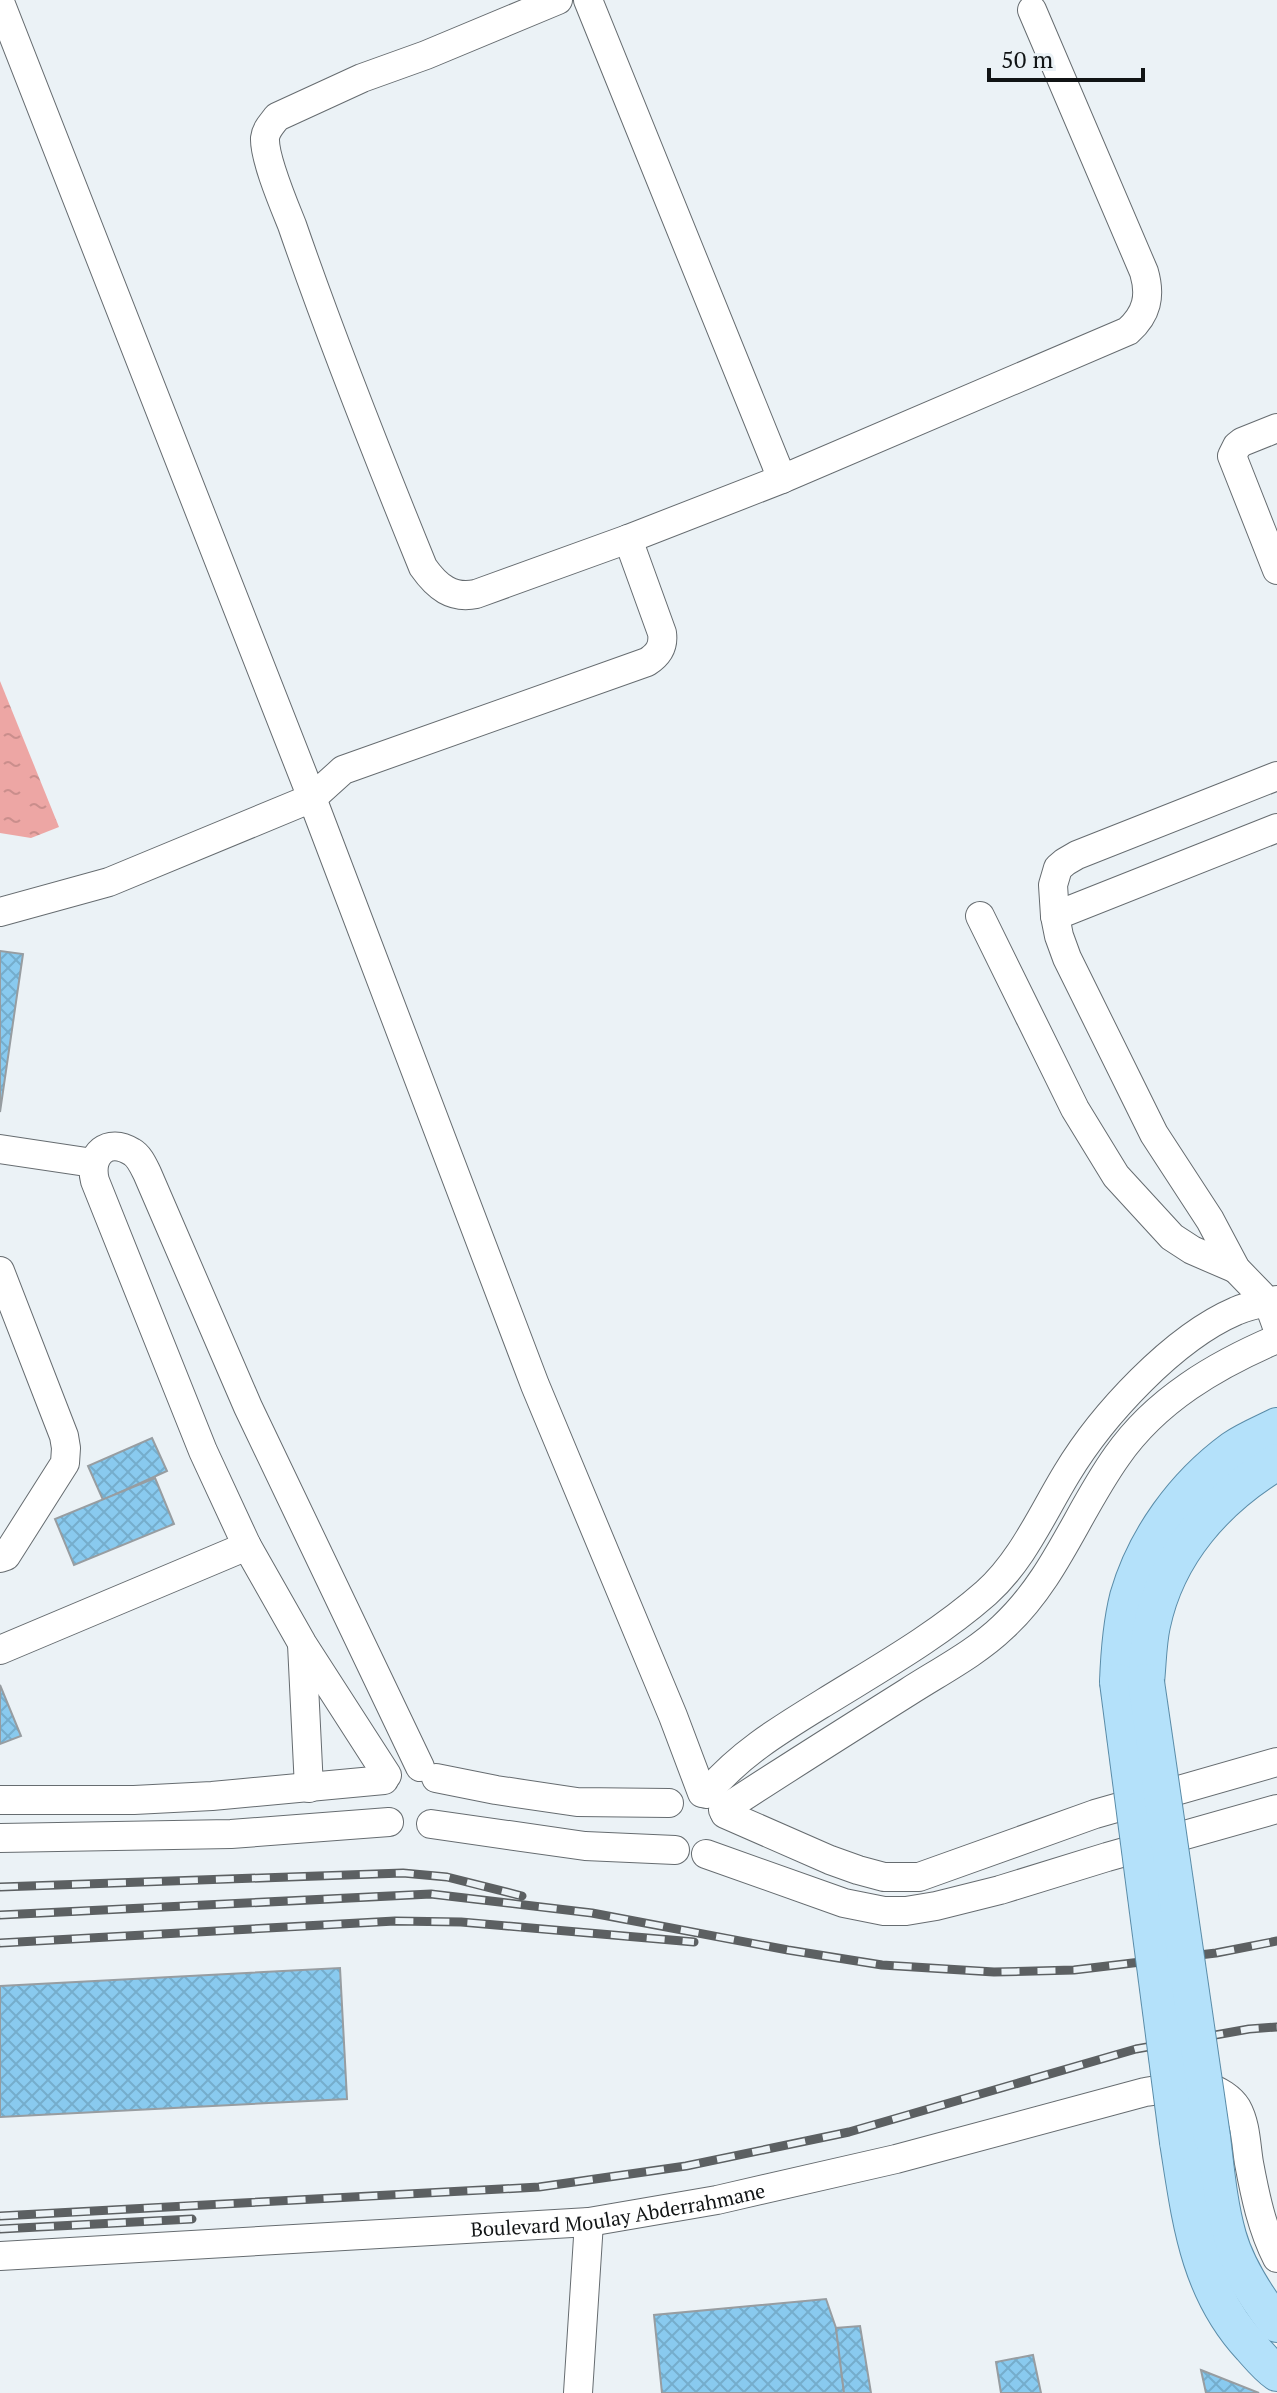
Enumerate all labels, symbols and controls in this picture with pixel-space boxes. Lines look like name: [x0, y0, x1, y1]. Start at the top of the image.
scale bar: [989, 32, 1143, 82]
text: 50 m: [1001, 43, 1053, 75]
street label: Boulevard Moulay Abderrahmane: [470, 2176, 768, 2242]

